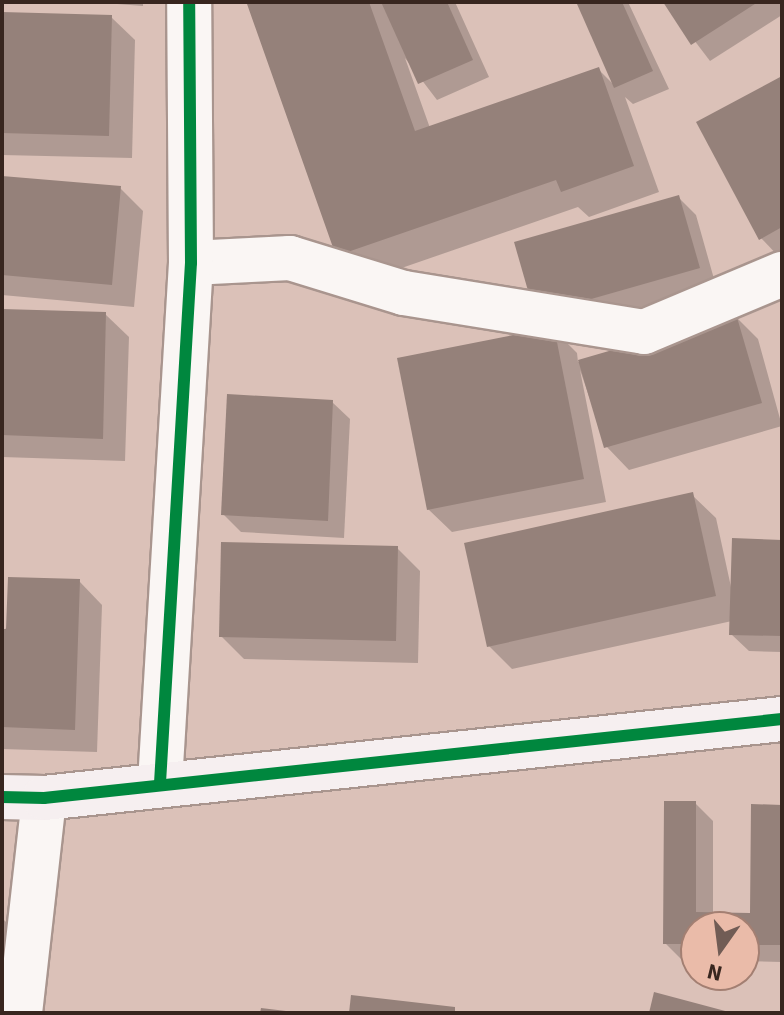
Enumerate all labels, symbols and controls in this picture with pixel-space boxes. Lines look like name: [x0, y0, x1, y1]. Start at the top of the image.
north arrow: [680, 911, 760, 991]
text: N: [704, 955, 726, 990]

